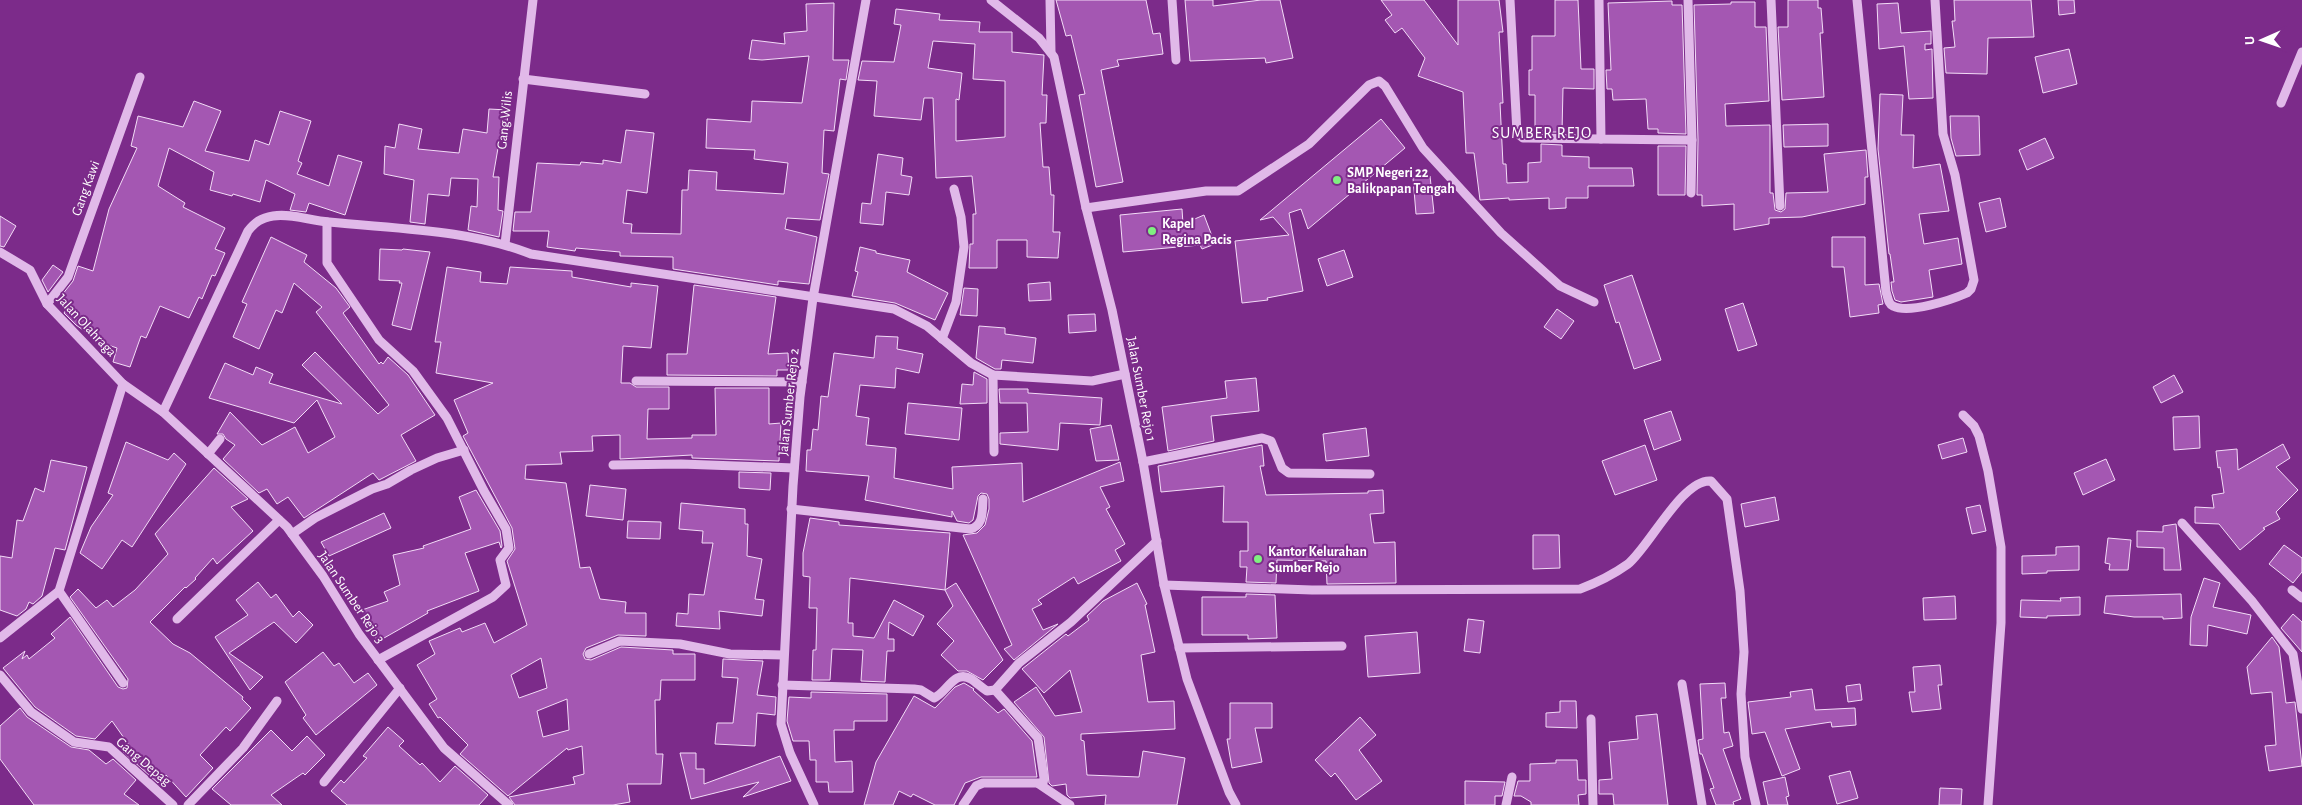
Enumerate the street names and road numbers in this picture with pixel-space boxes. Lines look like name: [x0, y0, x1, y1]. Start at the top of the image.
street label: Gang Wilis: [495, 90, 515, 150]
street label: Gang Kawi: [70, 159, 102, 218]
street label: Jalan Olahraga: [54, 292, 119, 360]
street label: Jalan Sumber Rejo 1: [1124, 336, 1158, 443]
street label: Jalan Sumber Rejo 2: [776, 348, 802, 457]
street label: Jalan Sumber Rejo 3: [315, 549, 387, 646]
street label: Gang Depag: [113, 735, 174, 789]

